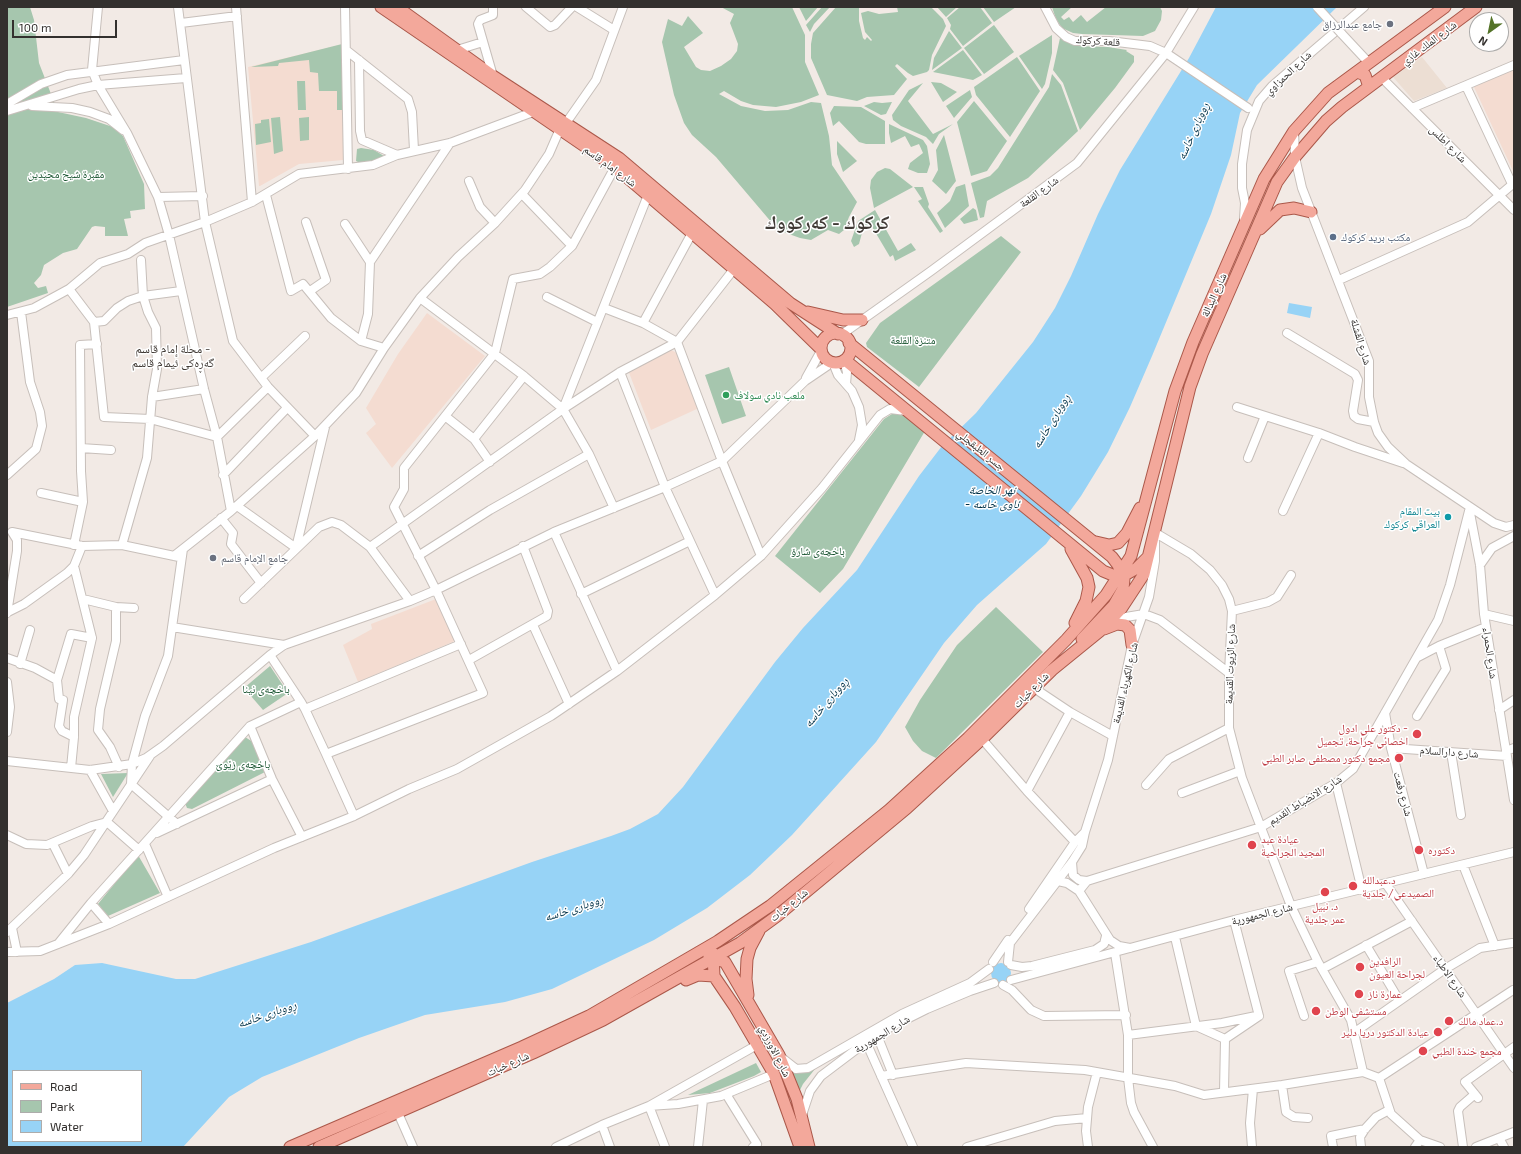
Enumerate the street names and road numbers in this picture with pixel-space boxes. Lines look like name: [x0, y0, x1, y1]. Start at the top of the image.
street label: شارع الملك غازي: [1399, 18, 1459, 68]
street label: قلعة كركوك: [1076, 33, 1120, 49]
street label: شارع الحمزاوي: [1262, 48, 1314, 98]
street label: شارع اطلس: [1427, 123, 1469, 165]
street label: شارع إمام قاسم: [581, 142, 639, 190]
street label: شارع القلعة: [1017, 173, 1061, 211]
street label: شارع البدالة: [1198, 271, 1230, 319]
street label: شارع القشلة: [1348, 317, 1374, 367]
street label: جسر الطبقجلي: [954, 427, 1008, 473]
street label: شارع الزيوت القديمة: [1222, 624, 1238, 704]
street label: شارع الحمراء: [1480, 626, 1500, 680]
street label: شارع الكهرباء القديمة: [1109, 641, 1141, 725]
street label: شارع خبات: [1010, 669, 1052, 711]
street label: شارع دارالسلام: [1419, 743, 1479, 761]
street label: شارع رفعت: [1391, 770, 1415, 818]
street label: شارع الانضباط القديم: [1266, 772, 1344, 828]
street label: شارع خبات: [767, 886, 811, 924]
street label: شارع الجمهورية: [1230, 900, 1294, 928]
street label: شارع الاطباء: [1430, 952, 1470, 1000]
street label: شارع الجمهورية: [852, 1012, 912, 1056]
street label: شارع الاورزدي: [756, 1023, 794, 1079]
street label: شارع خبات: [485, 1049, 531, 1079]

